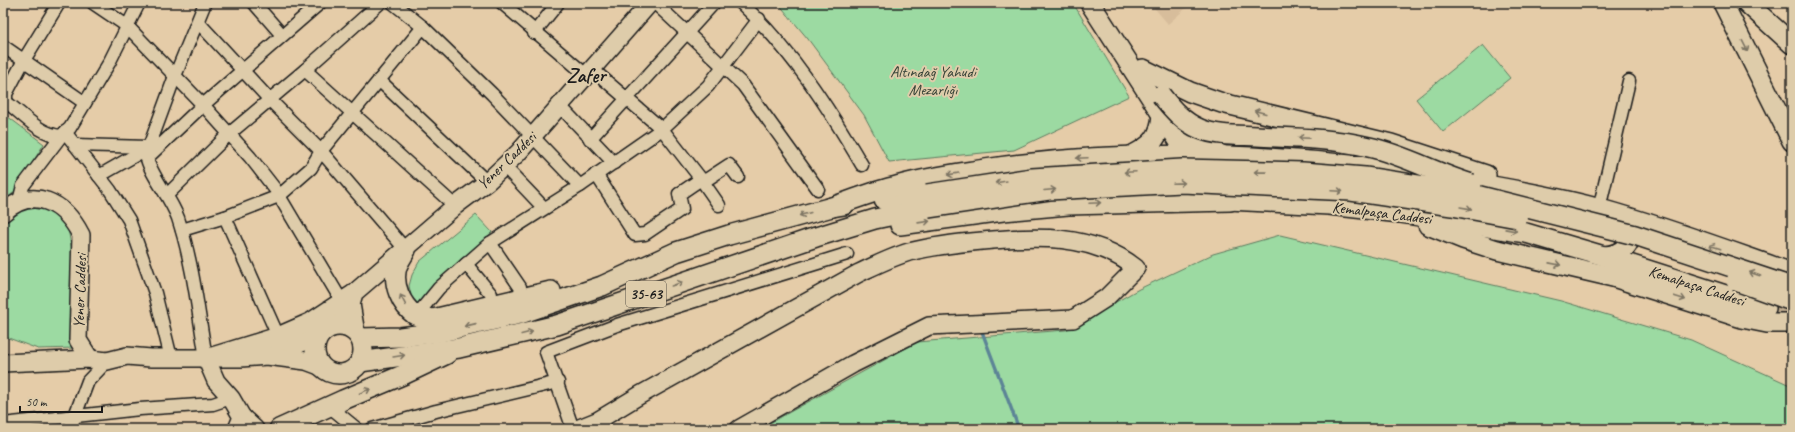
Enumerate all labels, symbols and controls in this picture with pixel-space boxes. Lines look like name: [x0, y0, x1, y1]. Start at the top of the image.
one-way arrow: [1742, 40, 1749, 52]
park label: Altındağ Yahudi Mezarlığı: [890, 62, 978, 100]
district label: Zafer: [567, 63, 608, 88]
one-way arrow: [1253, 108, 1266, 116]
street label: Yener Caddesi: [473, 126, 542, 194]
one-way arrow: [1298, 134, 1311, 142]
one-way arrow: [1076, 155, 1089, 162]
one-way arrow: [1124, 168, 1137, 176]
one-way arrow: [1254, 168, 1267, 176]
one-way arrow: [947, 170, 960, 178]
one-way arrow: [995, 178, 1008, 186]
one-way arrow: [1172, 179, 1185, 187]
one-way arrow: [1043, 187, 1056, 194]
one-way arrow: [1330, 187, 1343, 194]
street label: Kemalpaşa Caddesi: [1331, 197, 1435, 229]
one-way arrow: [1088, 200, 1101, 207]
one-way arrow: [1459, 204, 1472, 212]
one-way arrow: [799, 211, 812, 218]
one-way arrow: [917, 218, 930, 226]
one-way arrow: [1504, 227, 1517, 235]
one-way arrow: [1710, 242, 1722, 250]
street label: Yener Caddesi: [69, 251, 91, 329]
one-way arrow: [1548, 260, 1561, 268]
street label: Kemalpaşa Caddesi: [1646, 261, 1749, 311]
one-way arrow: [1749, 270, 1762, 277]
one-way arrow: [670, 280, 683, 287]
road number: 35-63: [626, 281, 666, 307]
one-way arrow: [398, 294, 406, 306]
one-way arrow: [1674, 295, 1687, 302]
one-way arrow: [464, 322, 477, 330]
one-way arrow: [520, 329, 533, 336]
one-way arrow: [392, 352, 405, 360]
one-way arrow: [358, 386, 370, 394]
scale bar: [20, 388, 102, 414]
text: 50 m: [26, 394, 48, 410]

